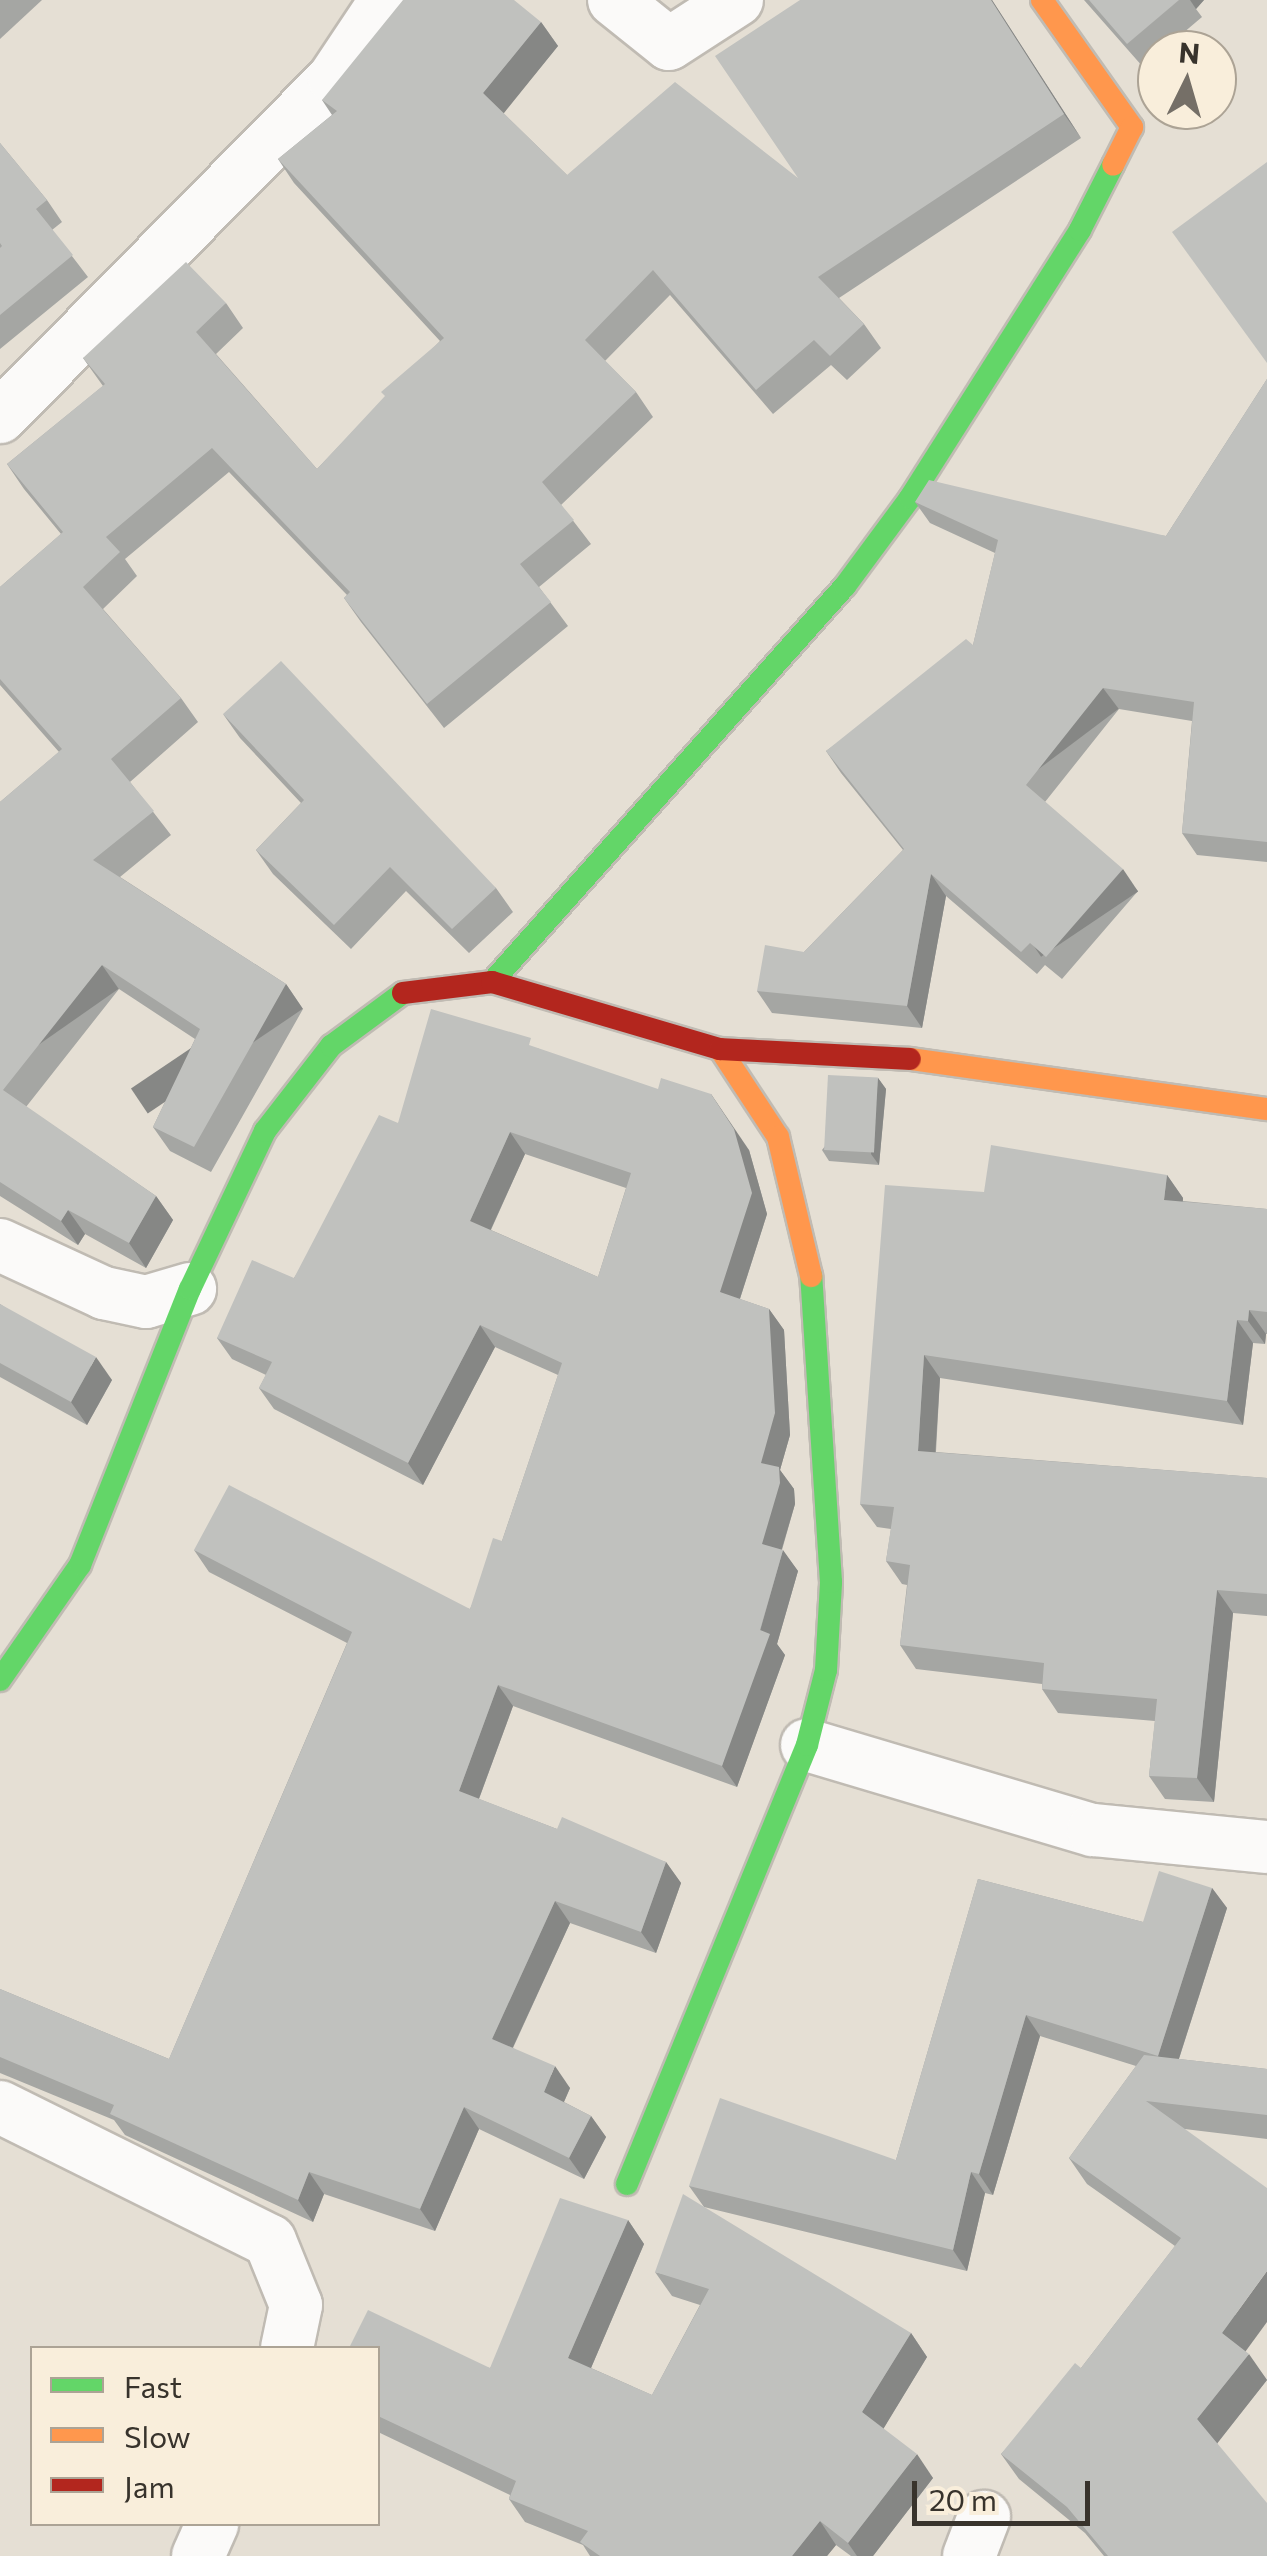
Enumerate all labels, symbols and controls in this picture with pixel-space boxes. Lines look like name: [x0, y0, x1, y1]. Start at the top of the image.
north arrow: [1137, 30, 1237, 130]
text: N: [1177, 34, 1201, 70]
legend: [30, 2346, 380, 2526]
text: Fast: [124, 2367, 182, 2404]
text: Slow: [124, 2417, 191, 2454]
scale bar: [917, 2461, 1094, 2523]
text: Jam: [124, 2467, 175, 2504]
text: 20 m: [929, 2480, 997, 2517]

